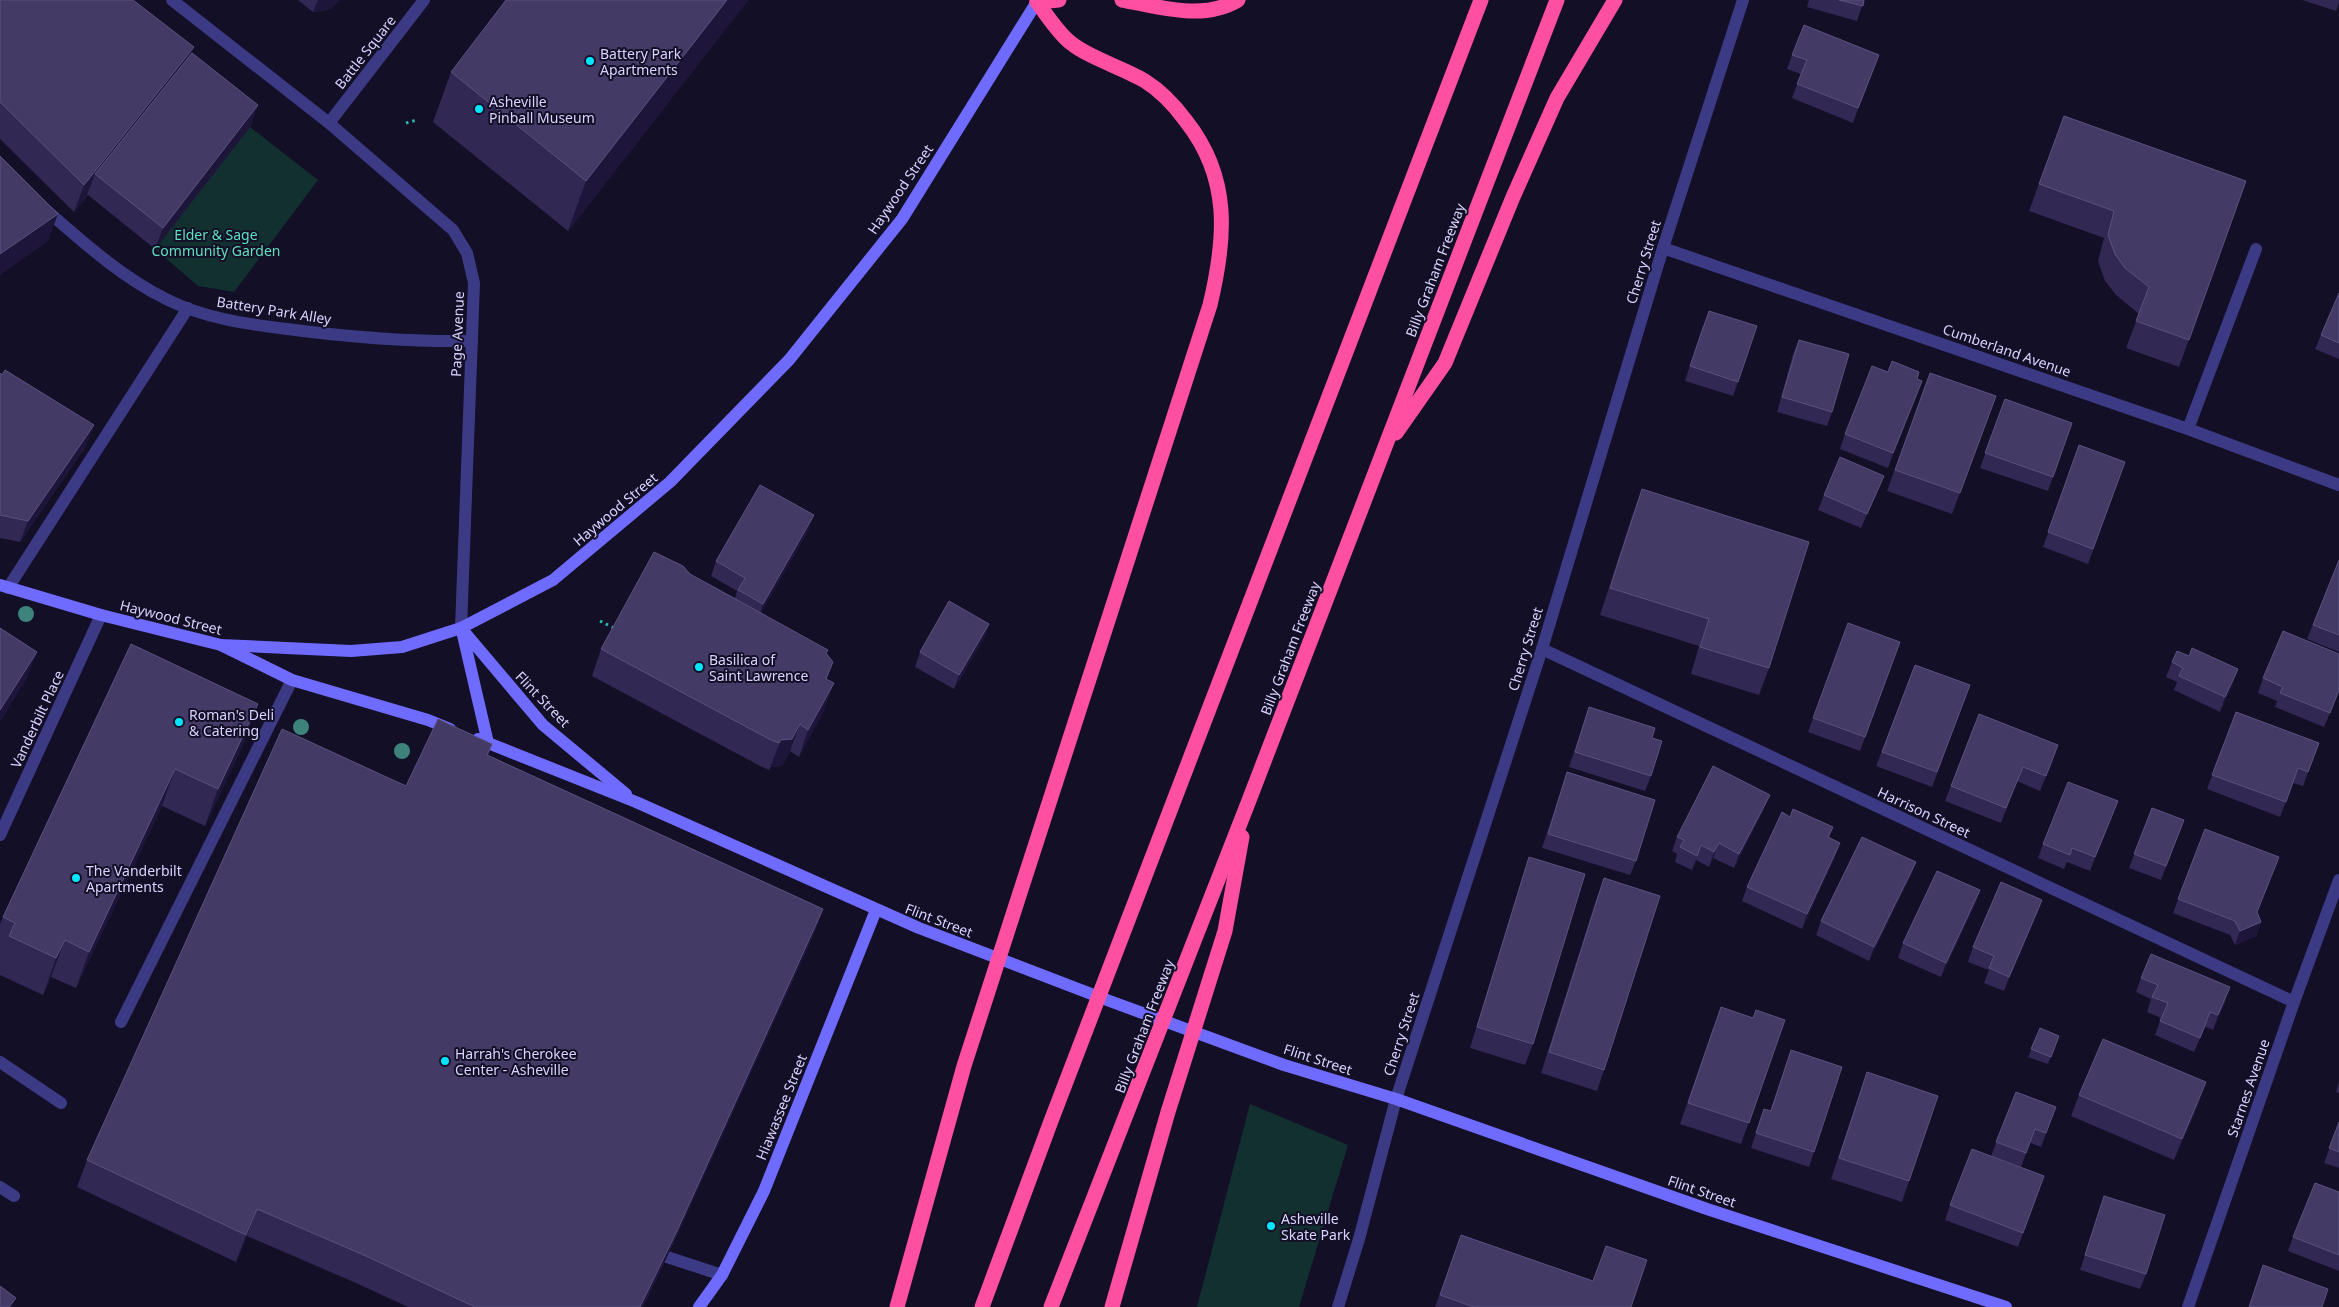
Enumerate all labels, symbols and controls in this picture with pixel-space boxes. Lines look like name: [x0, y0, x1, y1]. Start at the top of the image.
street label: Battle Square: [330, 11, 400, 93]
place label: Battery Park Apartments: [600, 44, 682, 79]
marker: Battery Park Apartments: [584, 55, 596, 67]
place label: Asheville Pinball Museum: [489, 92, 595, 127]
marker: Asheville Pinball Museum: [473, 103, 485, 115]
street label: Haywood Street: [863, 140, 937, 238]
street label: Billy Graham Freeway: [1401, 200, 1470, 340]
street label: Cherry Street: [1621, 218, 1665, 306]
park label: Elder & Sage Community Garden: [152, 225, 280, 260]
street label: Page Avenue: [446, 291, 468, 377]
street label: Battery Park Alley: [215, 292, 333, 329]
street label: Cumberland Avenue: [1940, 319, 2074, 381]
street label: Haywood Street: [569, 468, 661, 550]
street label: Billy Graham Freeway: [1256, 578, 1325, 718]
street label: Haywood Street: [118, 595, 224, 639]
street label: Cherry Street: [1503, 605, 1547, 693]
place label: Basilica of Saint Lawrence: [709, 650, 808, 685]
marker: Basilica of Saint Lawrence: [693, 661, 705, 673]
street label: Vanderbilt Place: [6, 667, 68, 771]
street label: Flint Street: [512, 667, 574, 731]
place label: Roman's Deli & Catering: [189, 705, 274, 740]
marker: Roman's Deli & Catering: [173, 716, 185, 728]
street label: Harrison Street: [1875, 782, 1973, 842]
place label: The Vanderbilt Apartments: [86, 861, 182, 896]
marker: The Vanderbilt Apartments: [70, 872, 82, 884]
street label: Flint Street: [902, 898, 976, 942]
street label: Billy Graham Freeway: [1110, 956, 1179, 1096]
street label: Cherry Street: [1379, 990, 1423, 1078]
street label: Starnes Avenue: [2222, 1036, 2274, 1140]
street label: Flint Street: [1281, 1039, 1355, 1079]
place label: Harrah's Cherokee Center - Asheville: [455, 1044, 577, 1079]
street label: Hiawassee Street: [751, 1051, 811, 1163]
marker: Harrah's Cherokee Center - Asheville: [439, 1055, 451, 1067]
street label: Flint Street: [1665, 1170, 1739, 1212]
place label: Asheville Skate Park: [1281, 1209, 1351, 1244]
marker: Asheville Skate Park: [1265, 1220, 1277, 1232]

